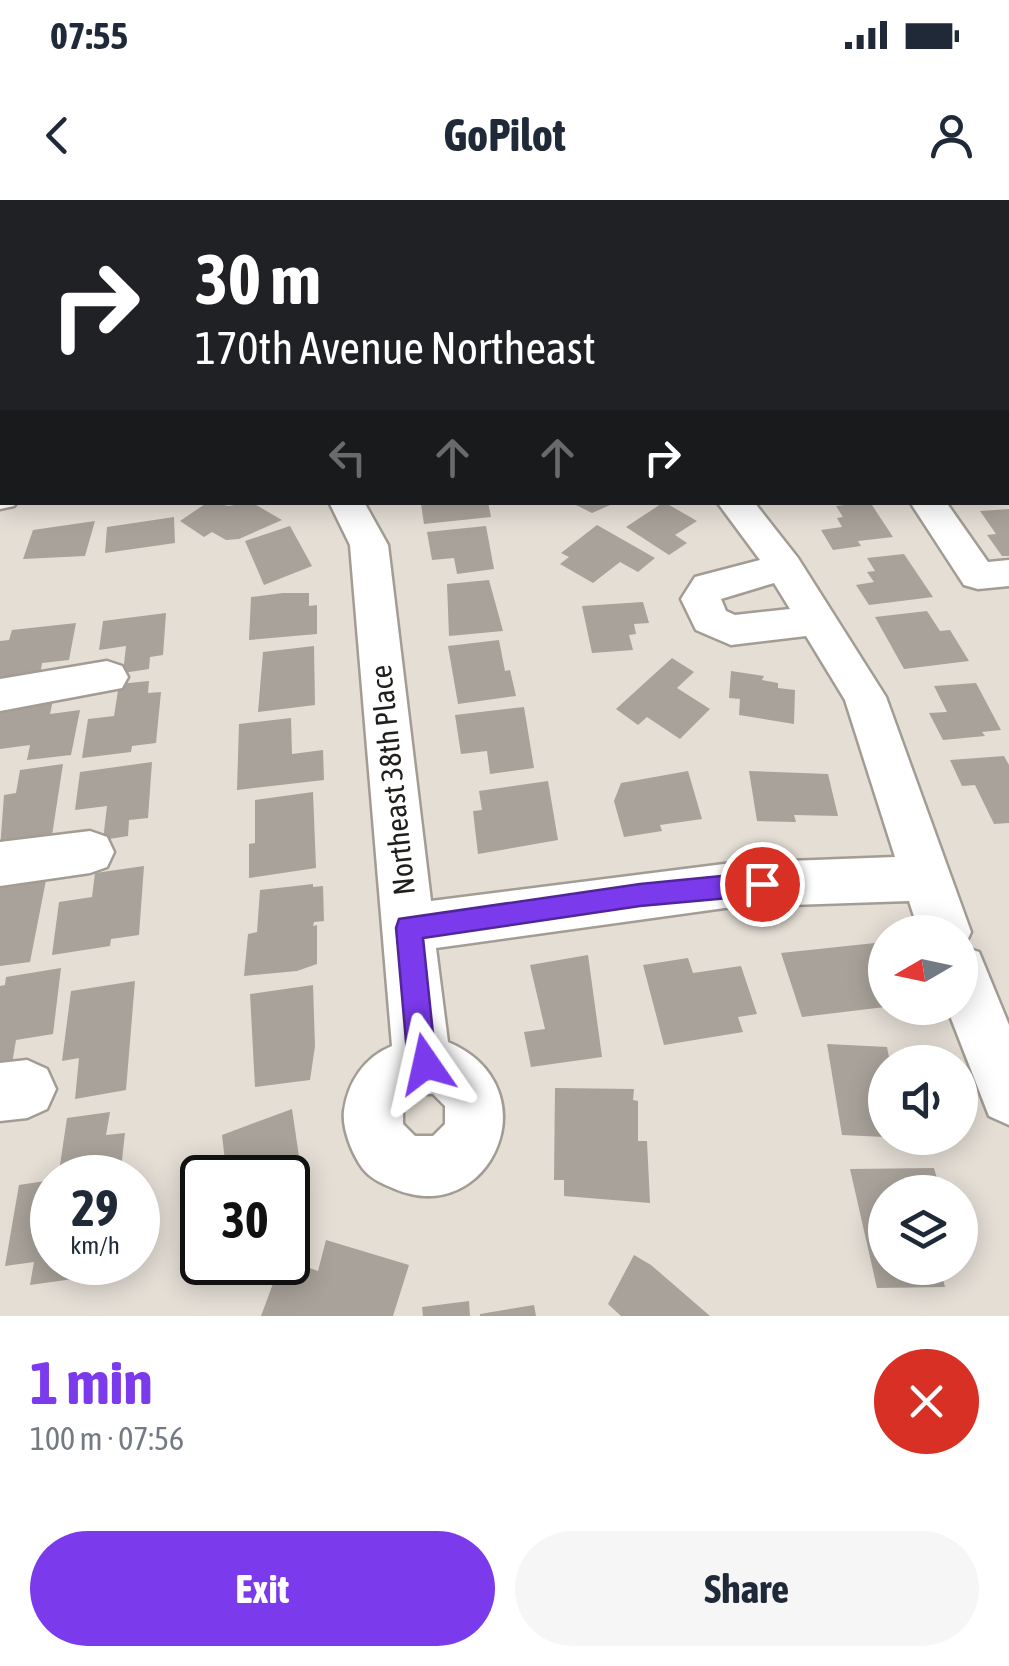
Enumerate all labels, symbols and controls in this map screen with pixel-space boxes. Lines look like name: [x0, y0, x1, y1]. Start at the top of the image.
text: 07:55: [50, 14, 128, 57]
icon: back: [30, 108, 85, 163]
icon: person: [924, 108, 979, 163]
text: GoPilot: [443, 109, 566, 161]
text: 30 m: [195, 239, 321, 319]
icon: right: [30, 240, 160, 370]
text: 170th Avenue Northeast: [195, 322, 596, 374]
icon: left: [320, 430, 375, 485]
icon: ahead: [425, 430, 480, 485]
icon: ahead: [530, 430, 585, 485]
icon: right: [635, 430, 690, 485]
street label: Northeast 38th Place: [363, 663, 421, 897]
pin: [720, 842, 805, 927]
icon: arrive: [735, 857, 790, 912]
north arrow: [868, 915, 978, 1025]
map controls: [868, 915, 978, 1285]
position arrow: [374, 1012, 478, 1116]
button: sound: [868, 1045, 978, 1155]
speed limit sign: 30: [180, 1155, 310, 1285]
button: layers: [868, 1175, 978, 1285]
text: 29: [71, 1179, 118, 1237]
text: km/h: [70, 1231, 120, 1259]
text: 1 min: [30, 1348, 153, 1417]
button: close: [874, 1349, 979, 1454]
text: 100 m · 07:56: [30, 1420, 184, 1457]
button: Exit: [30, 1531, 495, 1646]
button: Share: [515, 1531, 979, 1646]

